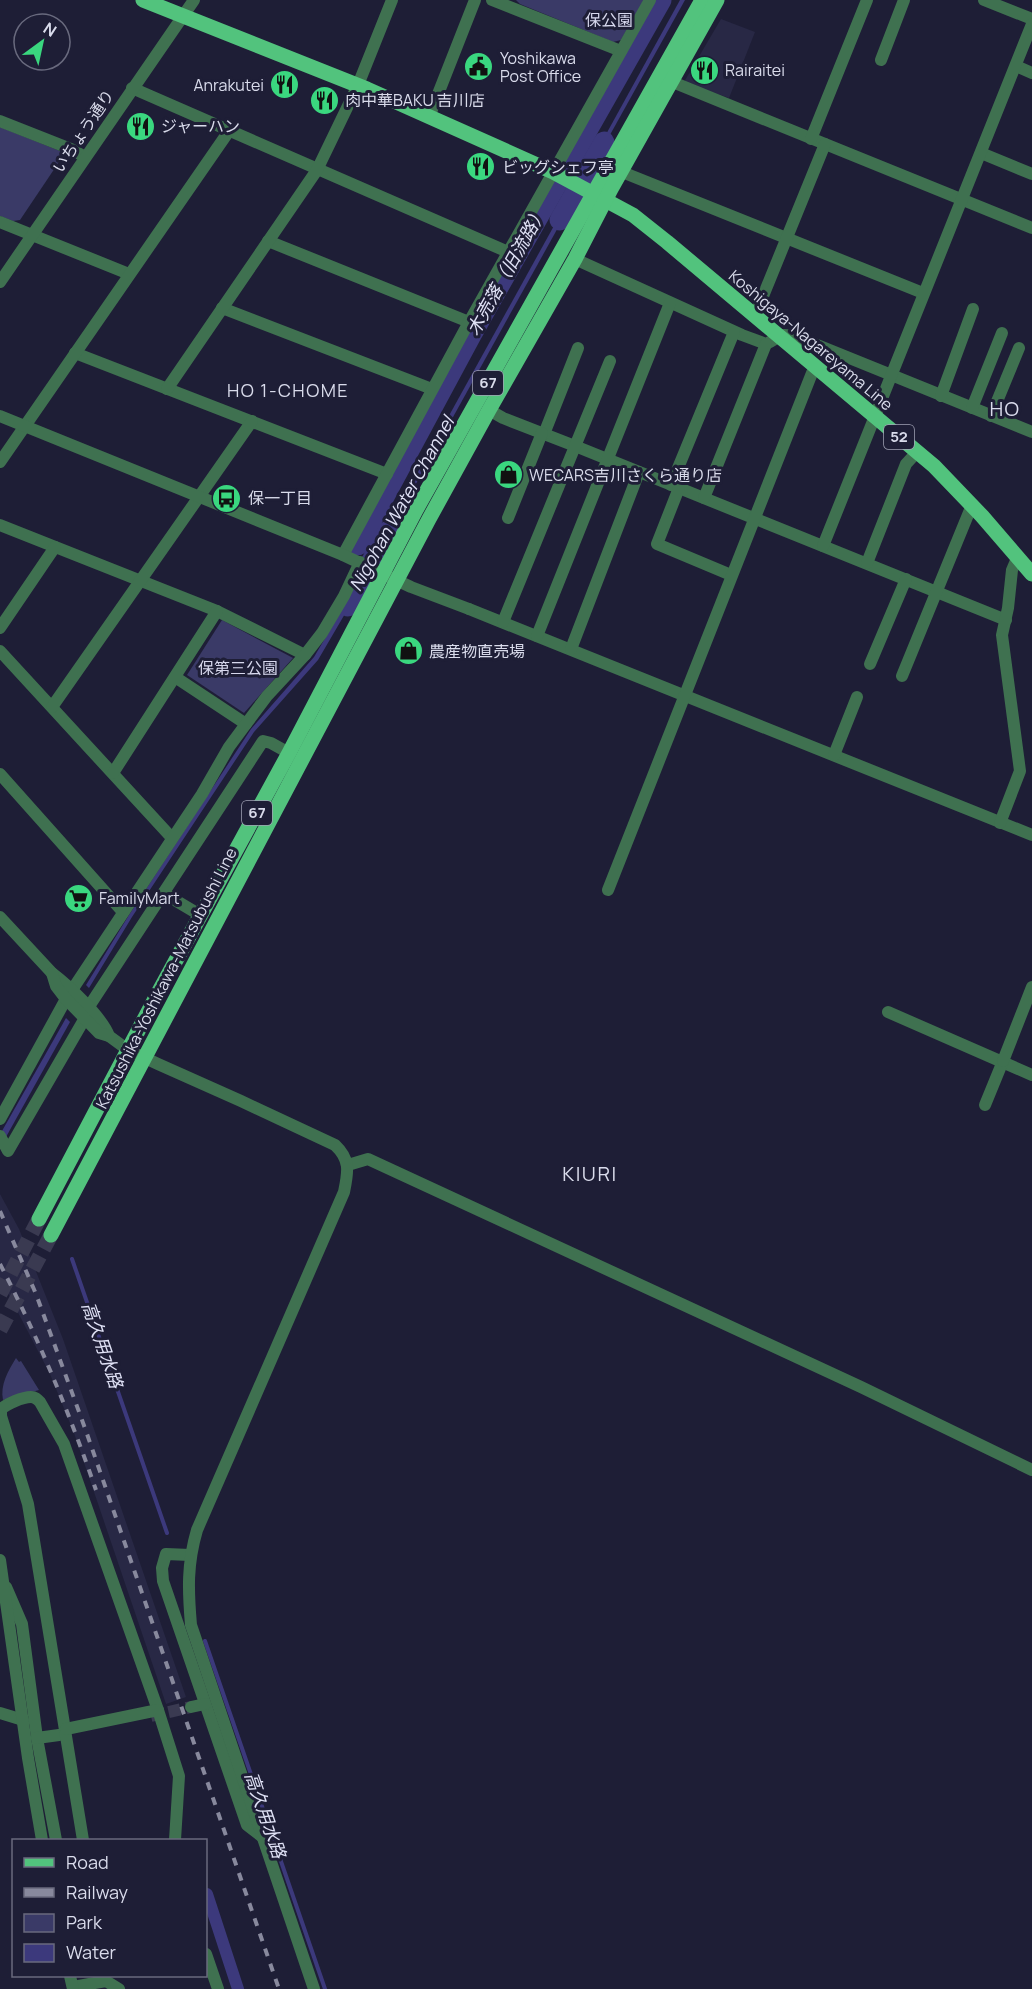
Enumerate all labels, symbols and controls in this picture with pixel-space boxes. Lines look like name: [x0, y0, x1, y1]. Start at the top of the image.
park label: 保公園: [585, 9, 633, 31]
north arrow: [12, 12, 72, 72]
text: N: [39, 17, 61, 42]
place label: Yoshikawa Post Office: [500, 47, 581, 87]
public building icon: Yoshikawa Post Office: [463, 51, 495, 83]
restaurant icon: Rairaitei: [688, 54, 720, 86]
place label: Rairaitei: [725, 59, 785, 81]
restaurant icon: Anrakutei: [269, 69, 301, 101]
place label: Anrakutei: [193, 74, 264, 96]
restaurant icon: 肉中華BAKU 吉川店: [308, 84, 340, 116]
street label: いちょう通り: [47, 85, 119, 177]
place label: 肉中華BAKU 吉川店: [345, 89, 485, 111]
restaurant icon: ジャーハン: [124, 110, 156, 142]
place label: ジャーハン: [161, 115, 240, 137]
restaurant icon: ビッグシェフ亭: [465, 151, 497, 183]
place label: ビッグシェフ亭: [502, 156, 614, 178]
water label: 木売落（旧流路）: [461, 202, 552, 339]
street label: Koshigaya-Nagareyama Line: [724, 265, 898, 415]
road number: 67: [473, 371, 503, 395]
district label: HO 1-CHOME: [227, 378, 349, 402]
district label: HO: [989, 395, 1021, 422]
water label: Nigohan Water Channel: [343, 410, 460, 595]
road number: 52: [884, 425, 914, 449]
shop icon: WECARS吉川さくら通り店: [492, 459, 524, 491]
place label: WECARS吉川さくら通り店: [529, 464, 722, 486]
bus stop icon: 保一丁目: [211, 482, 243, 514]
place label: 保一丁目: [248, 487, 312, 509]
shop icon: 農産物直売場: [392, 635, 424, 667]
place label: 農産物直売場: [429, 640, 525, 662]
park label: 保第三公園: [198, 657, 278, 679]
road number: 67: [242, 801, 272, 825]
street label: Katsushika-Yoshikawa-Matsubushi Line: [90, 844, 242, 1112]
supermarket icon: FamilyMart: [62, 882, 94, 914]
place label: FamilyMart: [99, 887, 180, 909]
district label: KIURI: [562, 1160, 618, 1187]
water label: 高久用水路: [77, 1298, 130, 1393]
water label: 高久用水路: [240, 1768, 293, 1863]
legend: [12, 1839, 207, 1977]
text: Road: [66, 1850, 109, 1874]
text: Railway: [66, 1880, 128, 1904]
text: Park: [66, 1910, 103, 1934]
text: Water: [66, 1940, 116, 1964]

